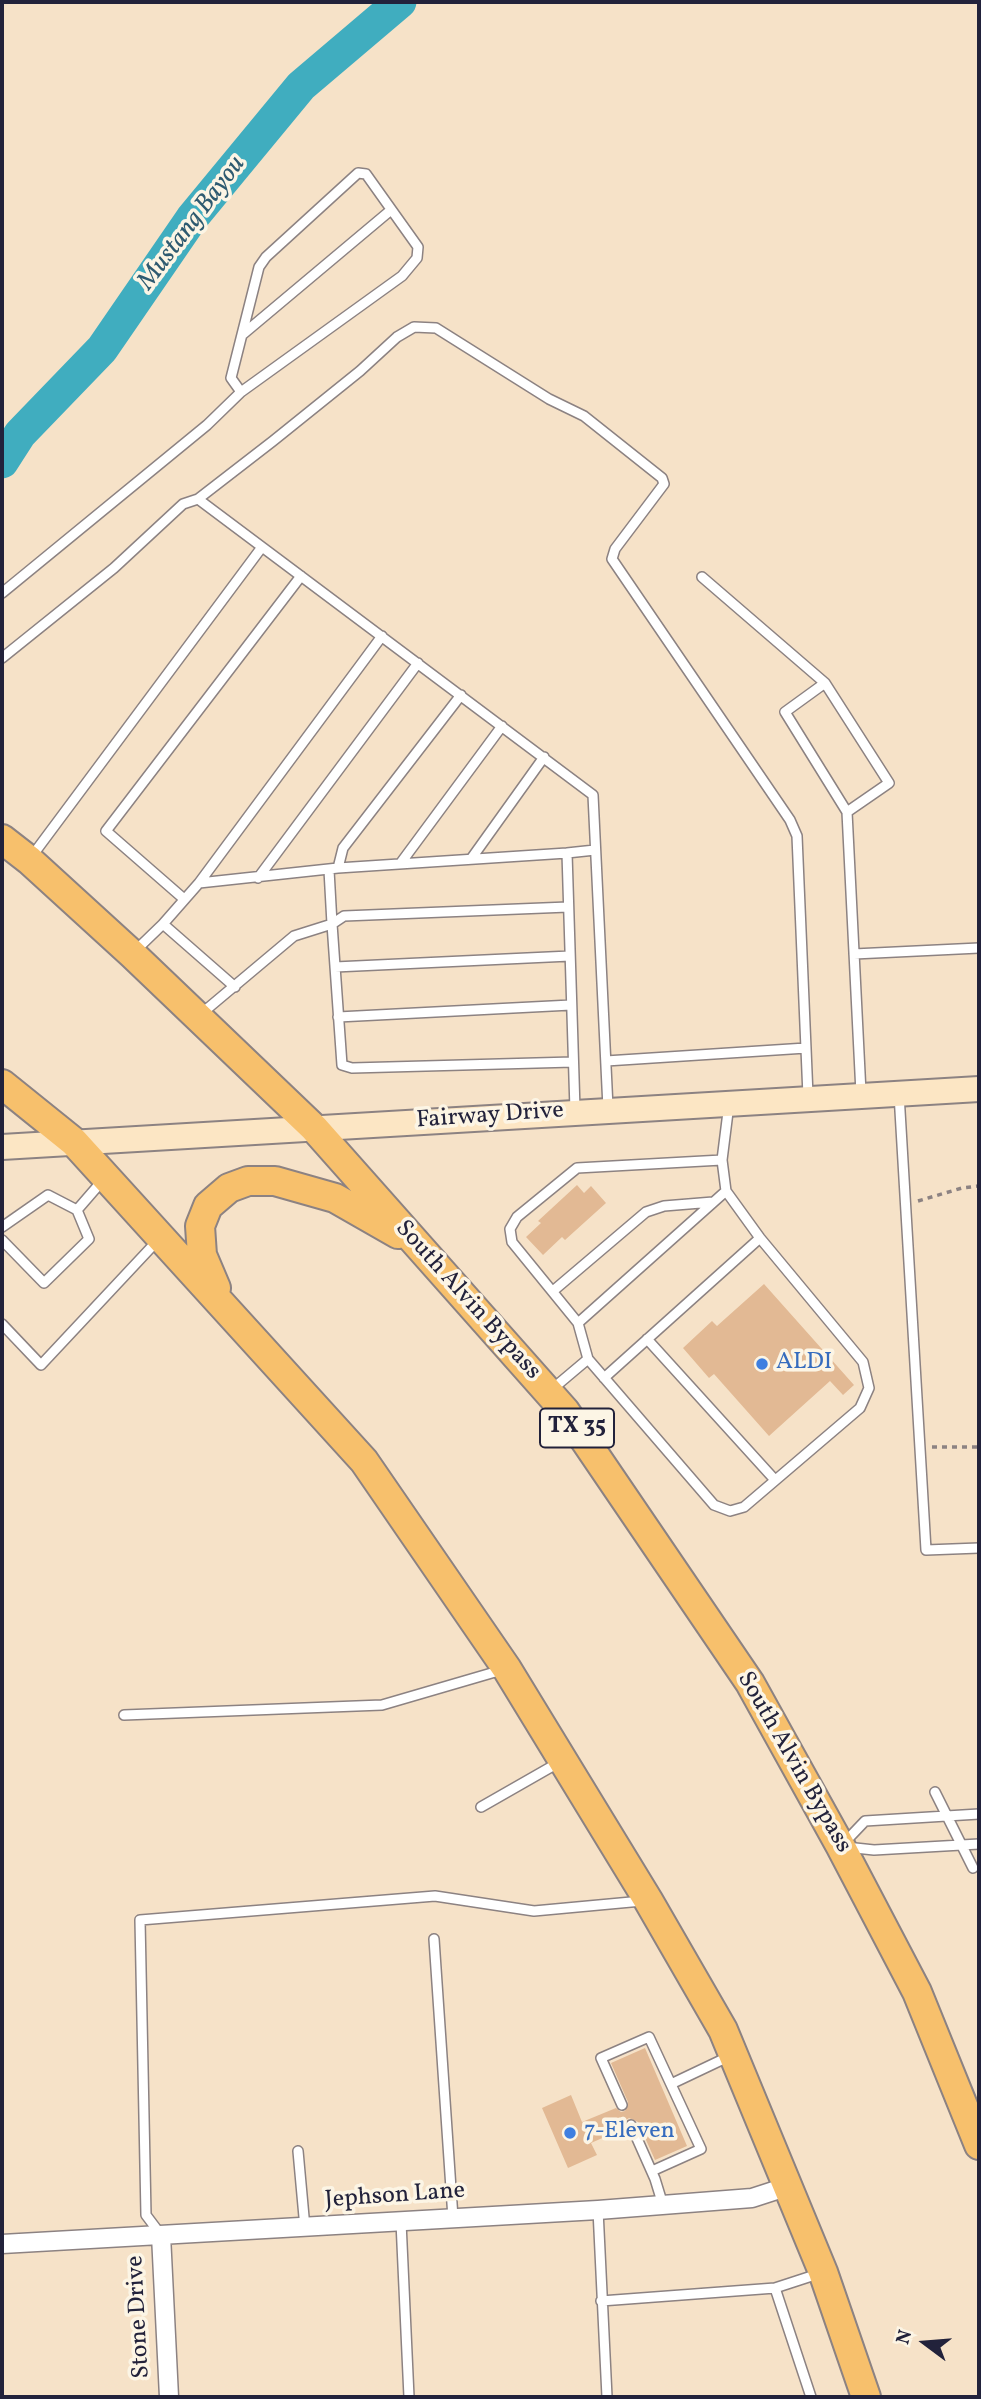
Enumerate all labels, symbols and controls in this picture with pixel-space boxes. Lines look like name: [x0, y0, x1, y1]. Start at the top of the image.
water label: Mustang Bayou: [132, 151, 254, 297]
street label: Fairway Drive: [415, 1097, 565, 1137]
street label: South Alvin Bypass: [388, 1215, 546, 1387]
place label: ALDI: [776, 1350, 832, 1378]
marker: ALDI: [754, 1356, 770, 1372]
road number: TX 35: [540, 1408, 614, 1448]
street label: South Alvin Bypass: [729, 1667, 857, 1859]
place label: 7-Eleven: [584, 2119, 675, 2147]
marker: 7-Eleven: [562, 2125, 578, 2141]
street label: Jephson Lane: [324, 2178, 466, 2216]
street label: Stone Drive: [122, 2255, 158, 2379]
north arrow: [890, 2308, 960, 2378]
text: N: [890, 2327, 919, 2347]

